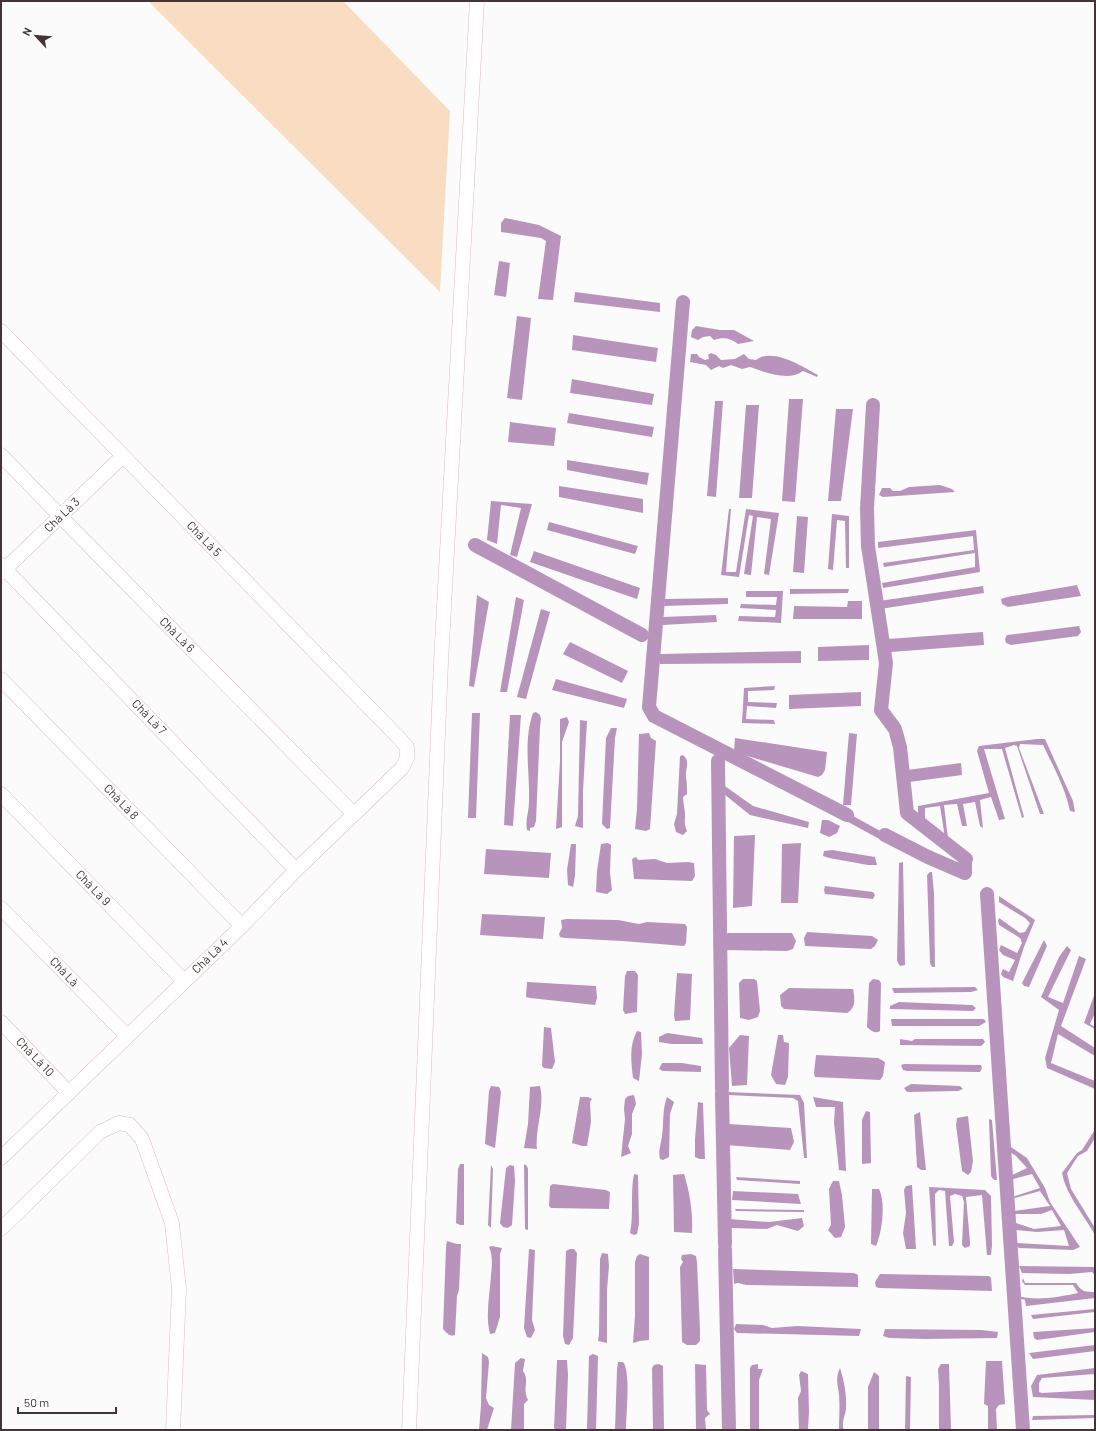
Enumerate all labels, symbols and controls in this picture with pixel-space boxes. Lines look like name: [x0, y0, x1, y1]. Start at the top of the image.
north arrow: [16, 16, 56, 56]
text: N: [19, 25, 34, 38]
street label: Chà Là 3: [41, 494, 82, 535]
street label: Chà Là 5: [184, 518, 225, 559]
street label: Chà Là 6: [157, 614, 198, 655]
street label: Chà Là 7: [130, 696, 170, 737]
street label: Chà Là 8: [101, 781, 142, 822]
street label: Chà Là 9: [73, 867, 114, 908]
street label: Chà Là 4: [189, 935, 230, 976]
street label: Chà Là: [47, 954, 82, 989]
street label: Chà Là 10: [14, 1034, 58, 1079]
scale bar: [18, 1389, 116, 1415]
text: 50 m: [24, 1395, 49, 1409]

